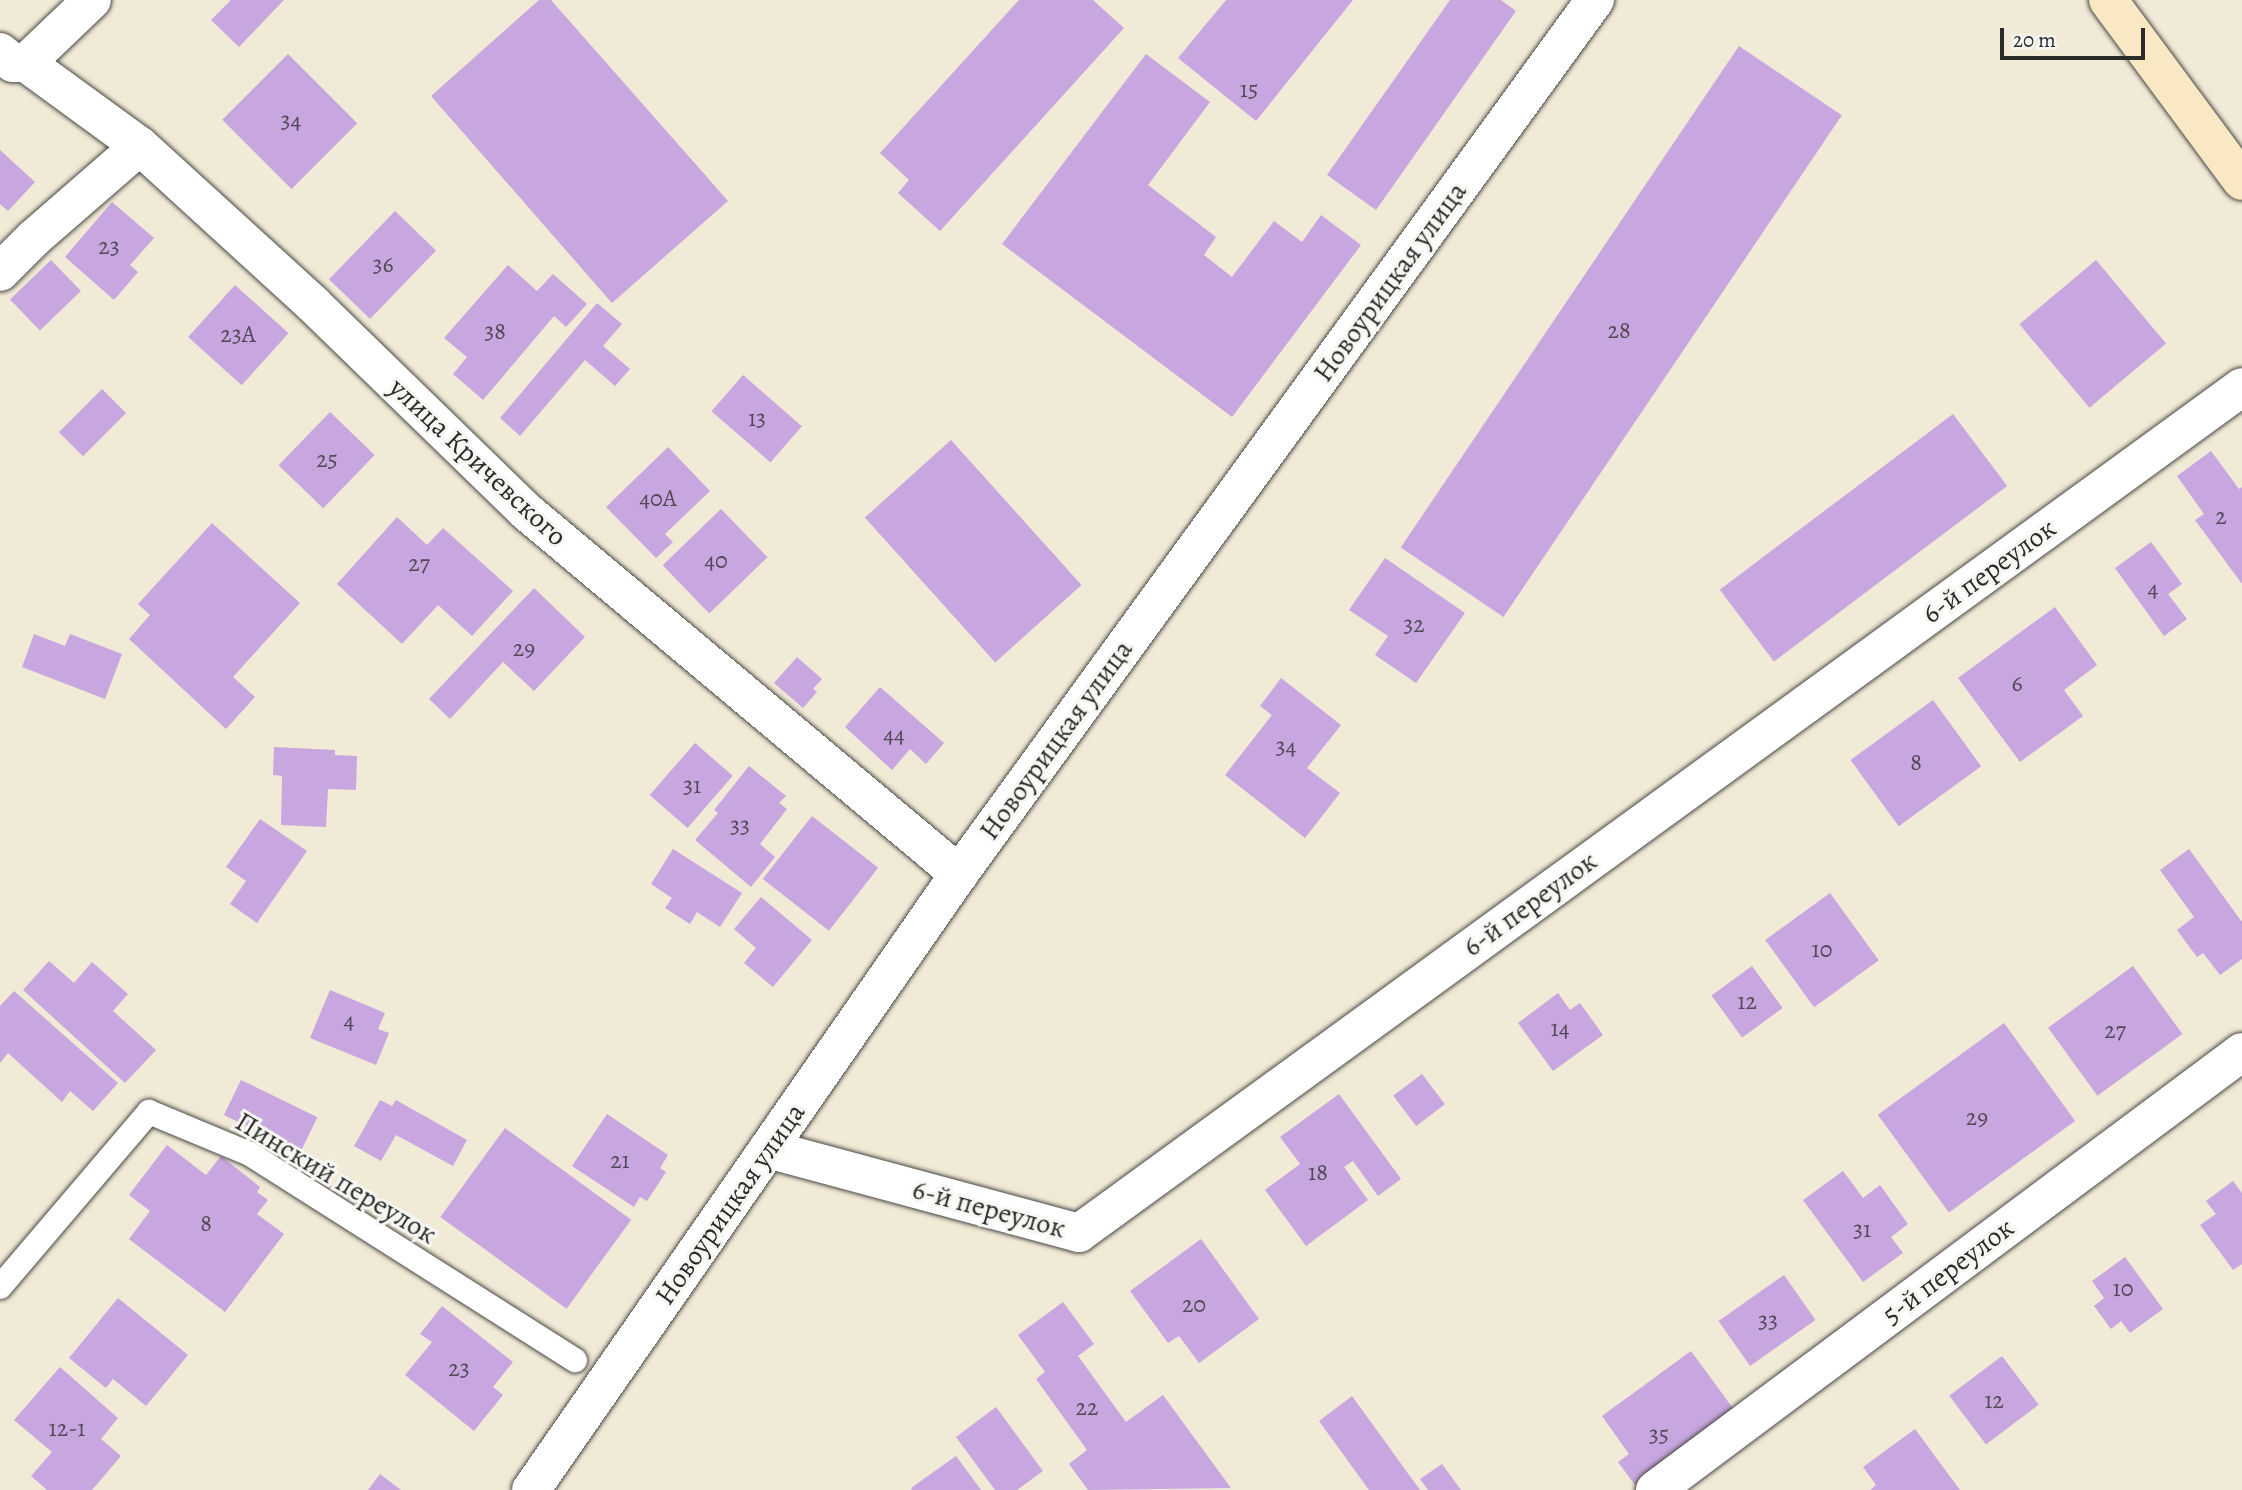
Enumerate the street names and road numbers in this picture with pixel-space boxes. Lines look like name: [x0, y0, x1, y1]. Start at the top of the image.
street label: Новоурицкая улица: [1306, 176, 1474, 388]
street label: улица Кричевского: [382, 371, 574, 553]
street label: 6-й переулок: [1916, 511, 2062, 631]
street label: Новоурицкая улица: [972, 634, 1140, 846]
street label: 6-й переулок: [1457, 844, 1603, 964]
street label: Новоурицкая улица: [648, 1097, 812, 1311]
street label: Пинский переулок: [229, 1105, 443, 1251]
street label: 6-й переулок: [909, 1172, 1069, 1246]
street label: 5-й переулок: [1876, 1211, 2020, 1331]

